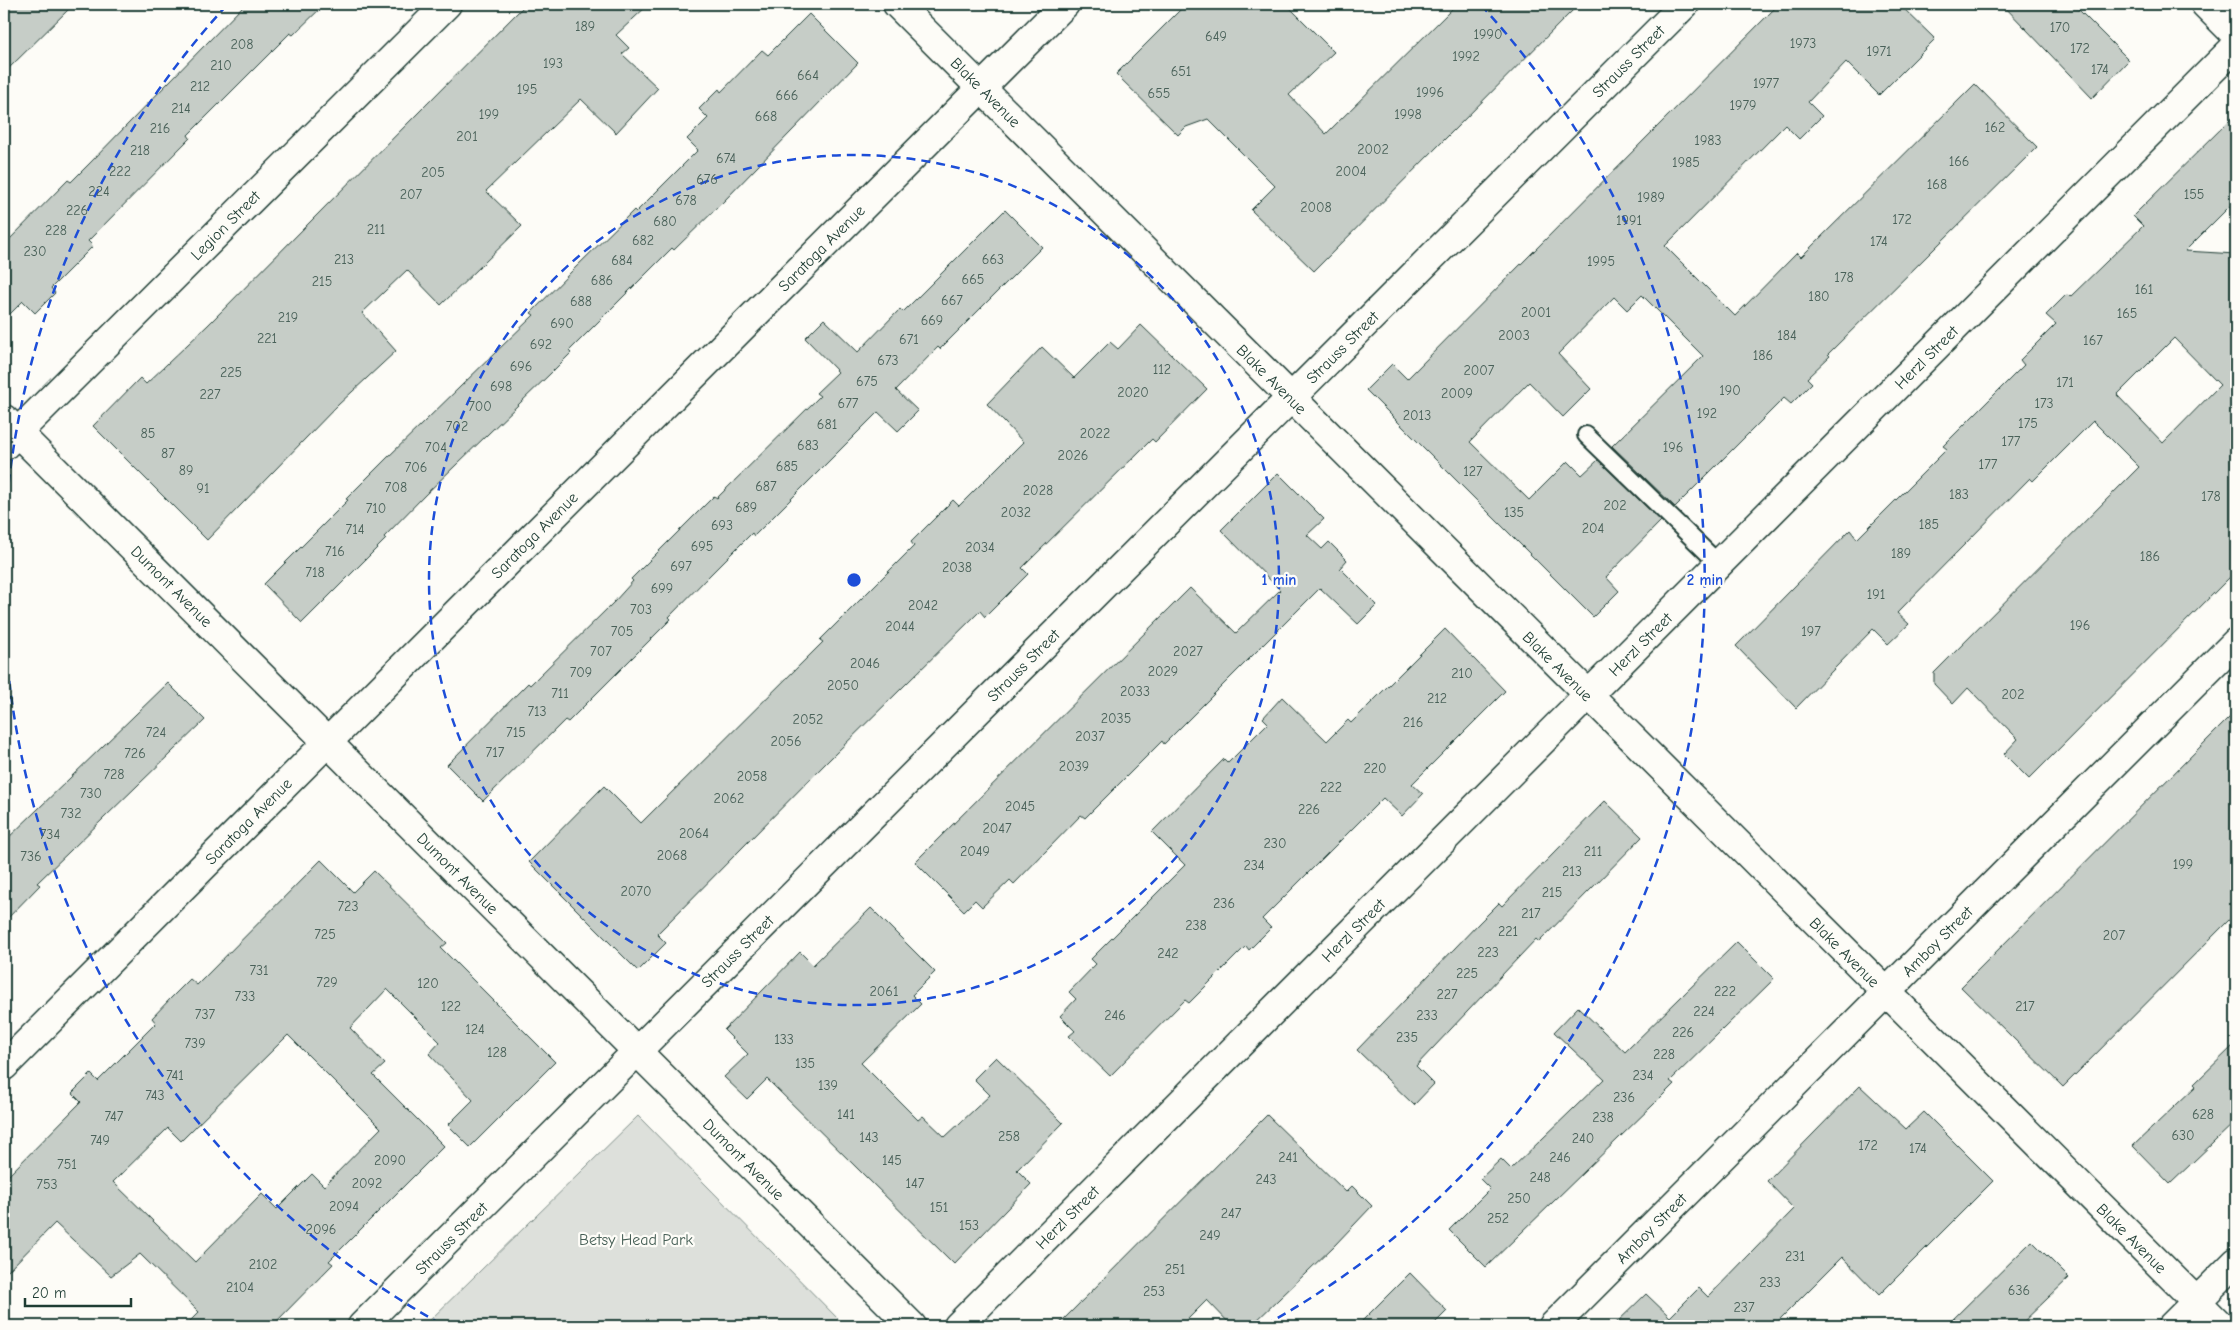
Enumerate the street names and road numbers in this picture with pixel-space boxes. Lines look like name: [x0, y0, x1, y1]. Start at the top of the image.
street label: Strauss Street: [1589, 22, 1669, 102]
street label: Blake Avenue: [947, 54, 1024, 131]
street label: Legion Street: [187, 187, 264, 264]
street label: Saratoga Avenue: [775, 202, 869, 296]
street label: Strauss Street: [1303, 308, 1383, 388]
street label: Herzl Street: [1891, 322, 1962, 393]
street label: Blake Avenue: [1233, 341, 1310, 418]
street label: Saratoga Avenue: [488, 489, 582, 583]
street label: Dumont Avenue: [127, 542, 216, 631]
street label: Herzl Street: [1605, 609, 1676, 680]
street label: Strauss Street: [984, 626, 1064, 706]
street label: Blake Avenue: [1519, 628, 1596, 705]
street label: Saratoga Avenue: [202, 775, 296, 869]
street label: Dumont Avenue: [413, 829, 502, 918]
street label: Herzl Street: [1318, 895, 1389, 966]
street label: Amboy Street: [1899, 903, 1977, 981]
street label: Strauss Street: [698, 912, 778, 992]
street label: Blake Avenue: [1806, 914, 1883, 991]
street label: Dumont Avenue: [699, 1115, 788, 1204]
street label: Herzl Street: [1032, 1182, 1103, 1253]
street label: Amboy Street: [1613, 1190, 1691, 1268]
street label: Strauss Street: [412, 1199, 492, 1279]
street label: Blake Avenue: [2093, 1200, 2170, 1277]

